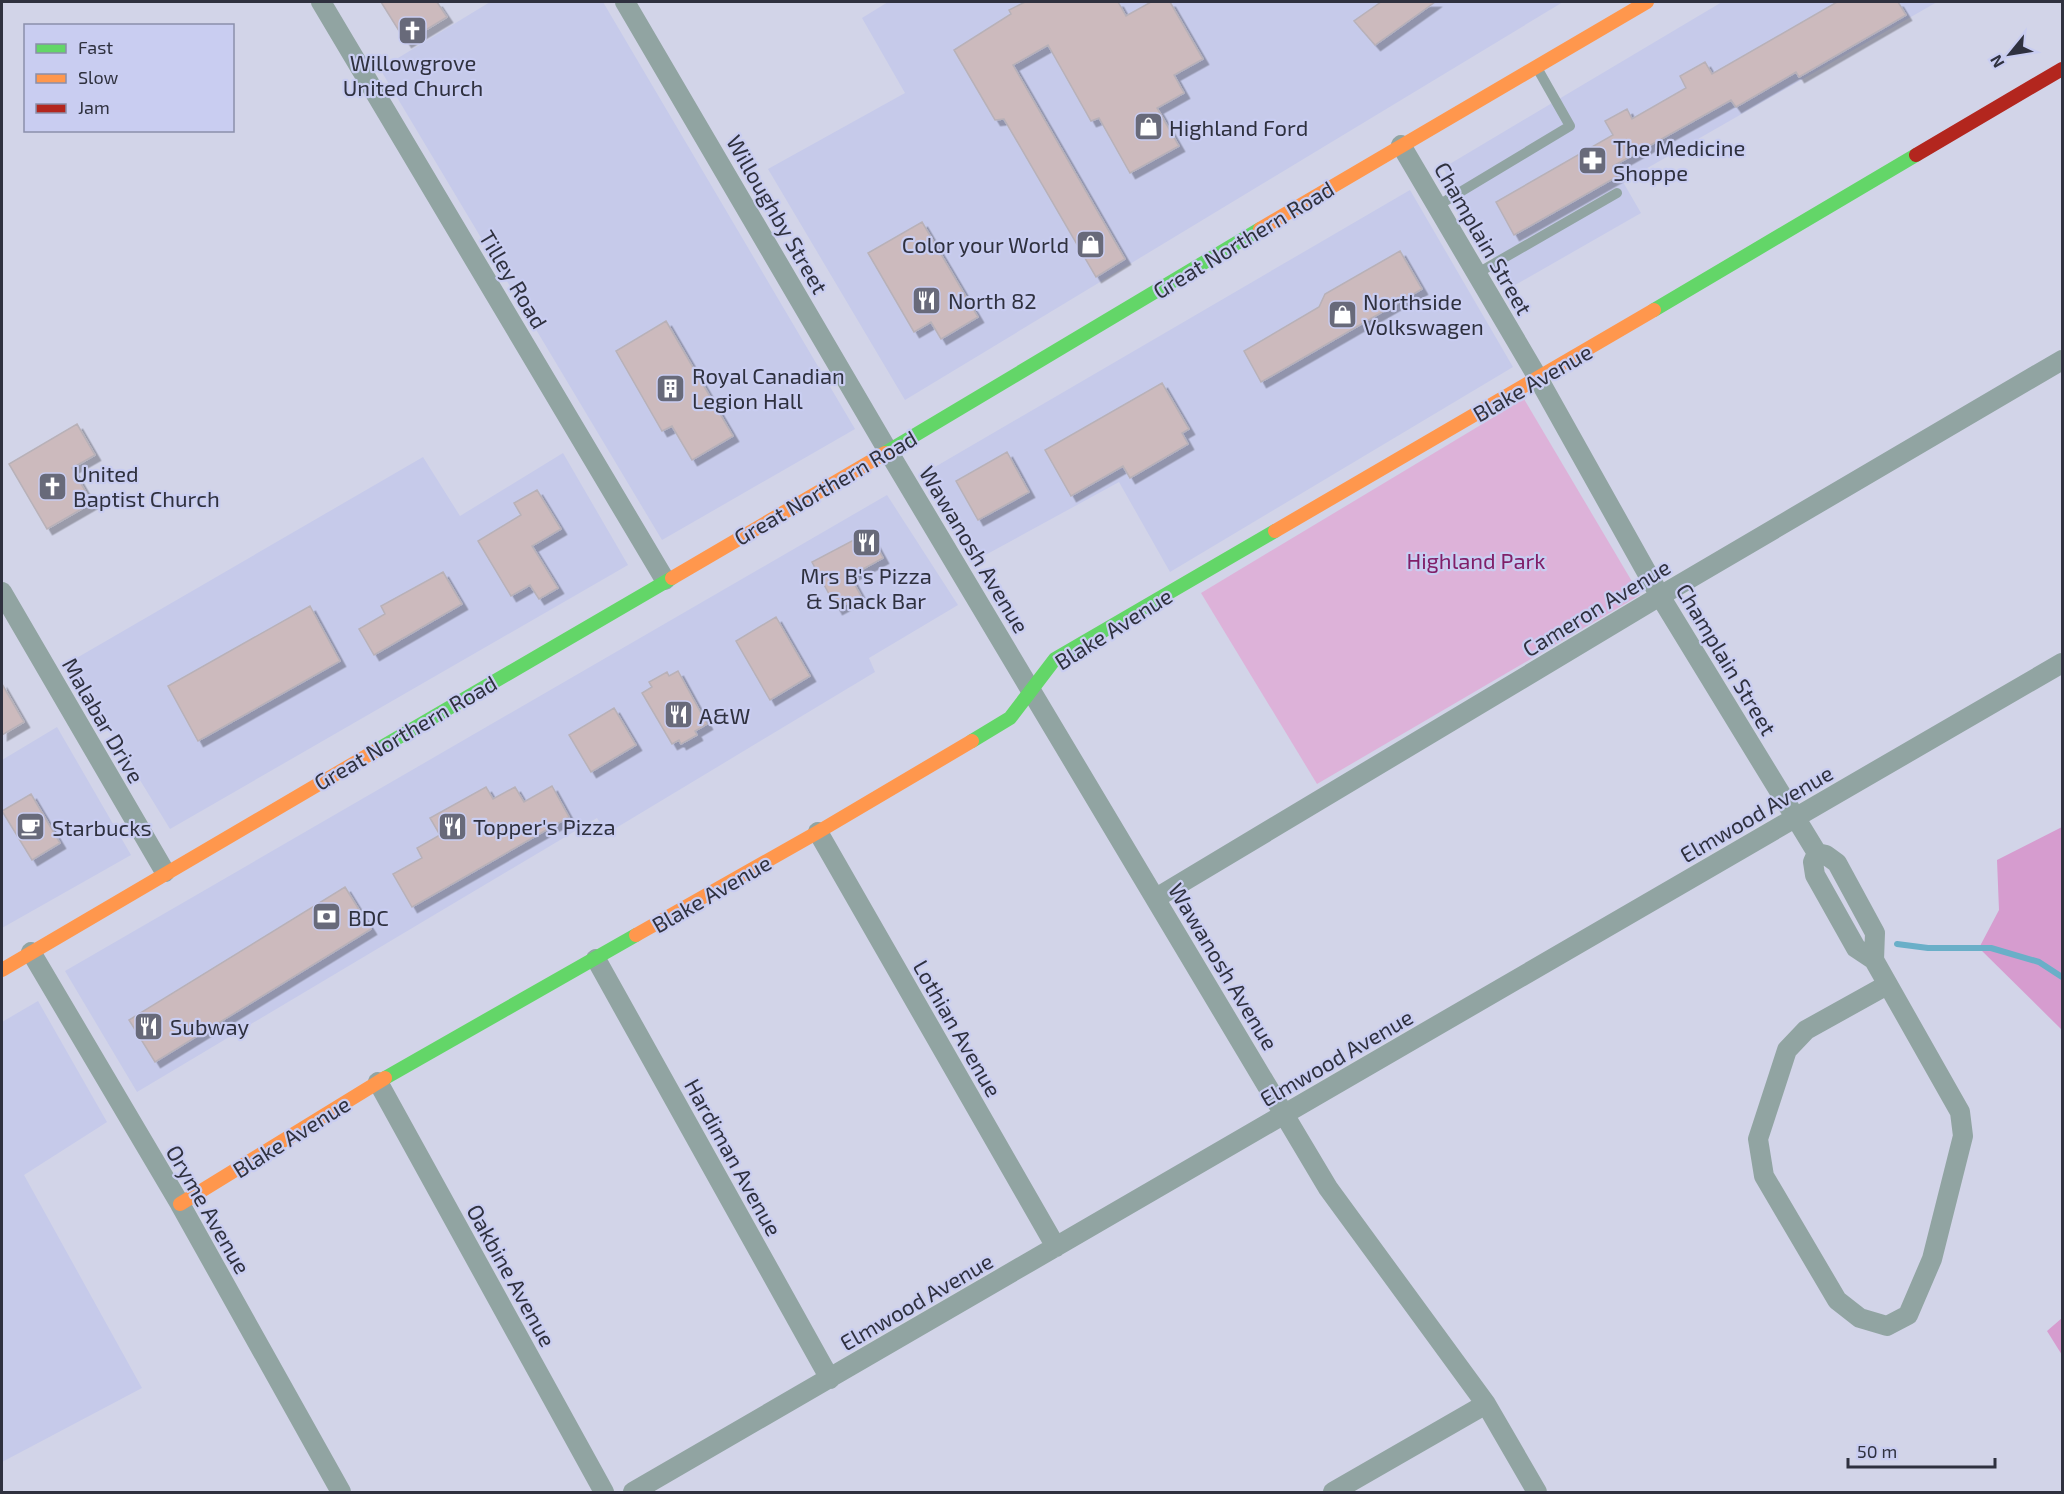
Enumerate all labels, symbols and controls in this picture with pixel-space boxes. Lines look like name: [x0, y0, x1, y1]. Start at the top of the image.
church icon: Willowgrove United Church: [397, 14, 429, 46]
legend: [24, 24, 234, 132]
north arrow: [1980, 24, 2040, 84]
text: Fast: [78, 36, 113, 58]
place label: Willowgrove United Church: [343, 49, 483, 100]
text: N: [1985, 52, 2008, 72]
text: Slow: [78, 66, 119, 88]
text: Jam: [78, 96, 110, 118]
shop icon: Highland Ford: [1132, 111, 1164, 143]
place label: Highland Ford: [1169, 114, 1308, 140]
street label: Willoughby Street: [722, 130, 834, 298]
place label: The Medicine Shoppe: [1613, 134, 1745, 185]
pharmacy icon: The Medicine Shoppe: [1576, 144, 1608, 176]
street label: Champlain Street: [1430, 157, 1538, 319]
street label: Great Northern Road: [1148, 175, 1338, 303]
street label: Tilley Road: [475, 225, 553, 333]
shop icon: Color your World: [1074, 228, 1106, 260]
place label: Color your World: [902, 231, 1069, 257]
restaurant icon: North 82: [911, 284, 943, 316]
place label: North 82: [948, 287, 1037, 313]
place label: Northside Volkswagen: [1363, 288, 1484, 339]
shop icon: Northside Volkswagen: [1326, 298, 1358, 330]
street label: Blake Avenue: [1468, 337, 1596, 427]
place label: Royal Canadian Legion Hall: [692, 362, 845, 413]
building icon: Royal Canadian Legion Hall: [655, 372, 687, 404]
street label: Great Northern Road: [729, 424, 921, 550]
place label: United Baptist Church: [73, 460, 220, 511]
street label: Wawanosh Avenue: [915, 461, 1035, 637]
church icon: United Baptist Church: [36, 470, 68, 502]
restaurant icon: Mrs B's Pizza & Snack Bar: [850, 527, 882, 559]
park label: Highland Park: [1406, 547, 1546, 573]
street label: Cameron Avenue: [1517, 553, 1675, 661]
place label: Mrs B's Pizza & Snack Bar: [800, 562, 932, 613]
street label: Champlain Street: [1671, 578, 1783, 740]
street label: Blake Avenue: [1050, 582, 1176, 674]
street label: Malabar Drive: [58, 653, 150, 787]
street label: Great Northern Road: [309, 669, 501, 795]
restaurant icon: A&W: [662, 699, 694, 731]
place label: A&W: [699, 702, 751, 728]
street label: Elmwood Avenue: [1675, 759, 1837, 867]
restaurant icon: Topper's Pizza: [436, 810, 468, 842]
cafe icon: Starbucks: [15, 811, 47, 843]
place label: Topper's Pizza: [473, 813, 616, 839]
place label: Starbucks: [52, 814, 152, 840]
street label: Blake Avenue: [647, 848, 775, 938]
street label: Wawanosh Avenue: [1164, 878, 1284, 1054]
bank icon: BDC: [311, 901, 343, 933]
place label: BDC: [348, 904, 389, 930]
street label: Lothian Avenue: [908, 955, 1008, 1101]
street label: Elmwood Avenue: [1255, 1003, 1417, 1111]
restaurant icon: Subway: [133, 1010, 165, 1042]
place label: Subway: [170, 1013, 249, 1039]
street label: Hardiman Avenue: [680, 1074, 788, 1240]
street label: Blake Avenue: [228, 1090, 354, 1182]
street label: Oryme Avenue: [162, 1140, 256, 1278]
street label: Oakbine Avenue: [462, 1199, 562, 1351]
street label: Elmwood Avenue: [835, 1247, 997, 1355]
scale bar: [1848, 1431, 1995, 1469]
text: 50 m: [1857, 1440, 1897, 1462]

